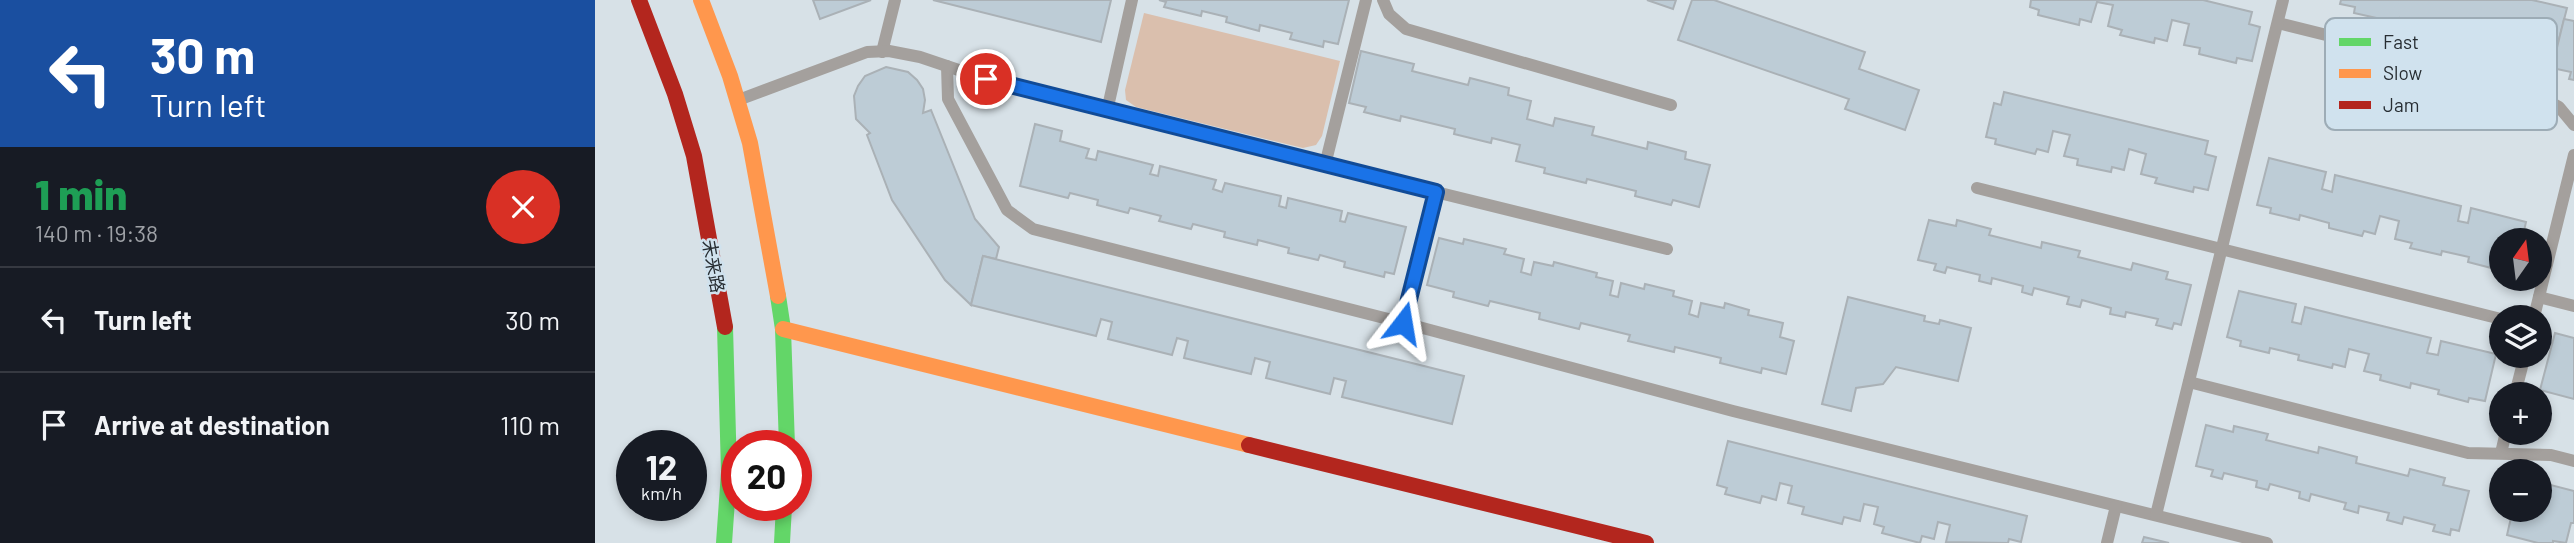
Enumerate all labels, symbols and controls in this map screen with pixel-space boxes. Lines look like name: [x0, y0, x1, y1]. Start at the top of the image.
legend: [2325, 18, 2557, 130]
text: 30 m: [150, 25, 255, 84]
icon: left: [35, 28, 126, 119]
text: Fast: [2383, 30, 2419, 53]
pin: [956, 49, 1016, 109]
icon: arrive: [967, 60, 1005, 98]
text: Slow: [2383, 61, 2422, 84]
text: Turn left: [150, 85, 267, 123]
text: Jam: [2383, 93, 2419, 116]
text: 1 min: [35, 168, 127, 218]
button: close: [486, 170, 560, 244]
text: 140 m · 19:38: [35, 219, 158, 247]
north arrow: [2489, 228, 2551, 290]
map controls: [2489, 228, 2552, 522]
street label: 未来路: [698, 238, 730, 294]
position arrow: [1366, 286, 1440, 360]
icon: left: [35, 301, 73, 339]
text: Turn left: [94, 304, 192, 335]
text: 30 m: [505, 304, 560, 335]
button: layers: [2489, 305, 2552, 368]
button: +: [2489, 382, 2552, 445]
icon: arrive: [35, 406, 73, 444]
text: Arrive at destination: [94, 409, 330, 440]
text: 110 m: [500, 409, 560, 440]
speed limit sign: 20: [721, 430, 812, 521]
text: 12: [645, 445, 677, 487]
button: −: [2489, 459, 2552, 522]
text: km/h: [641, 482, 682, 504]

